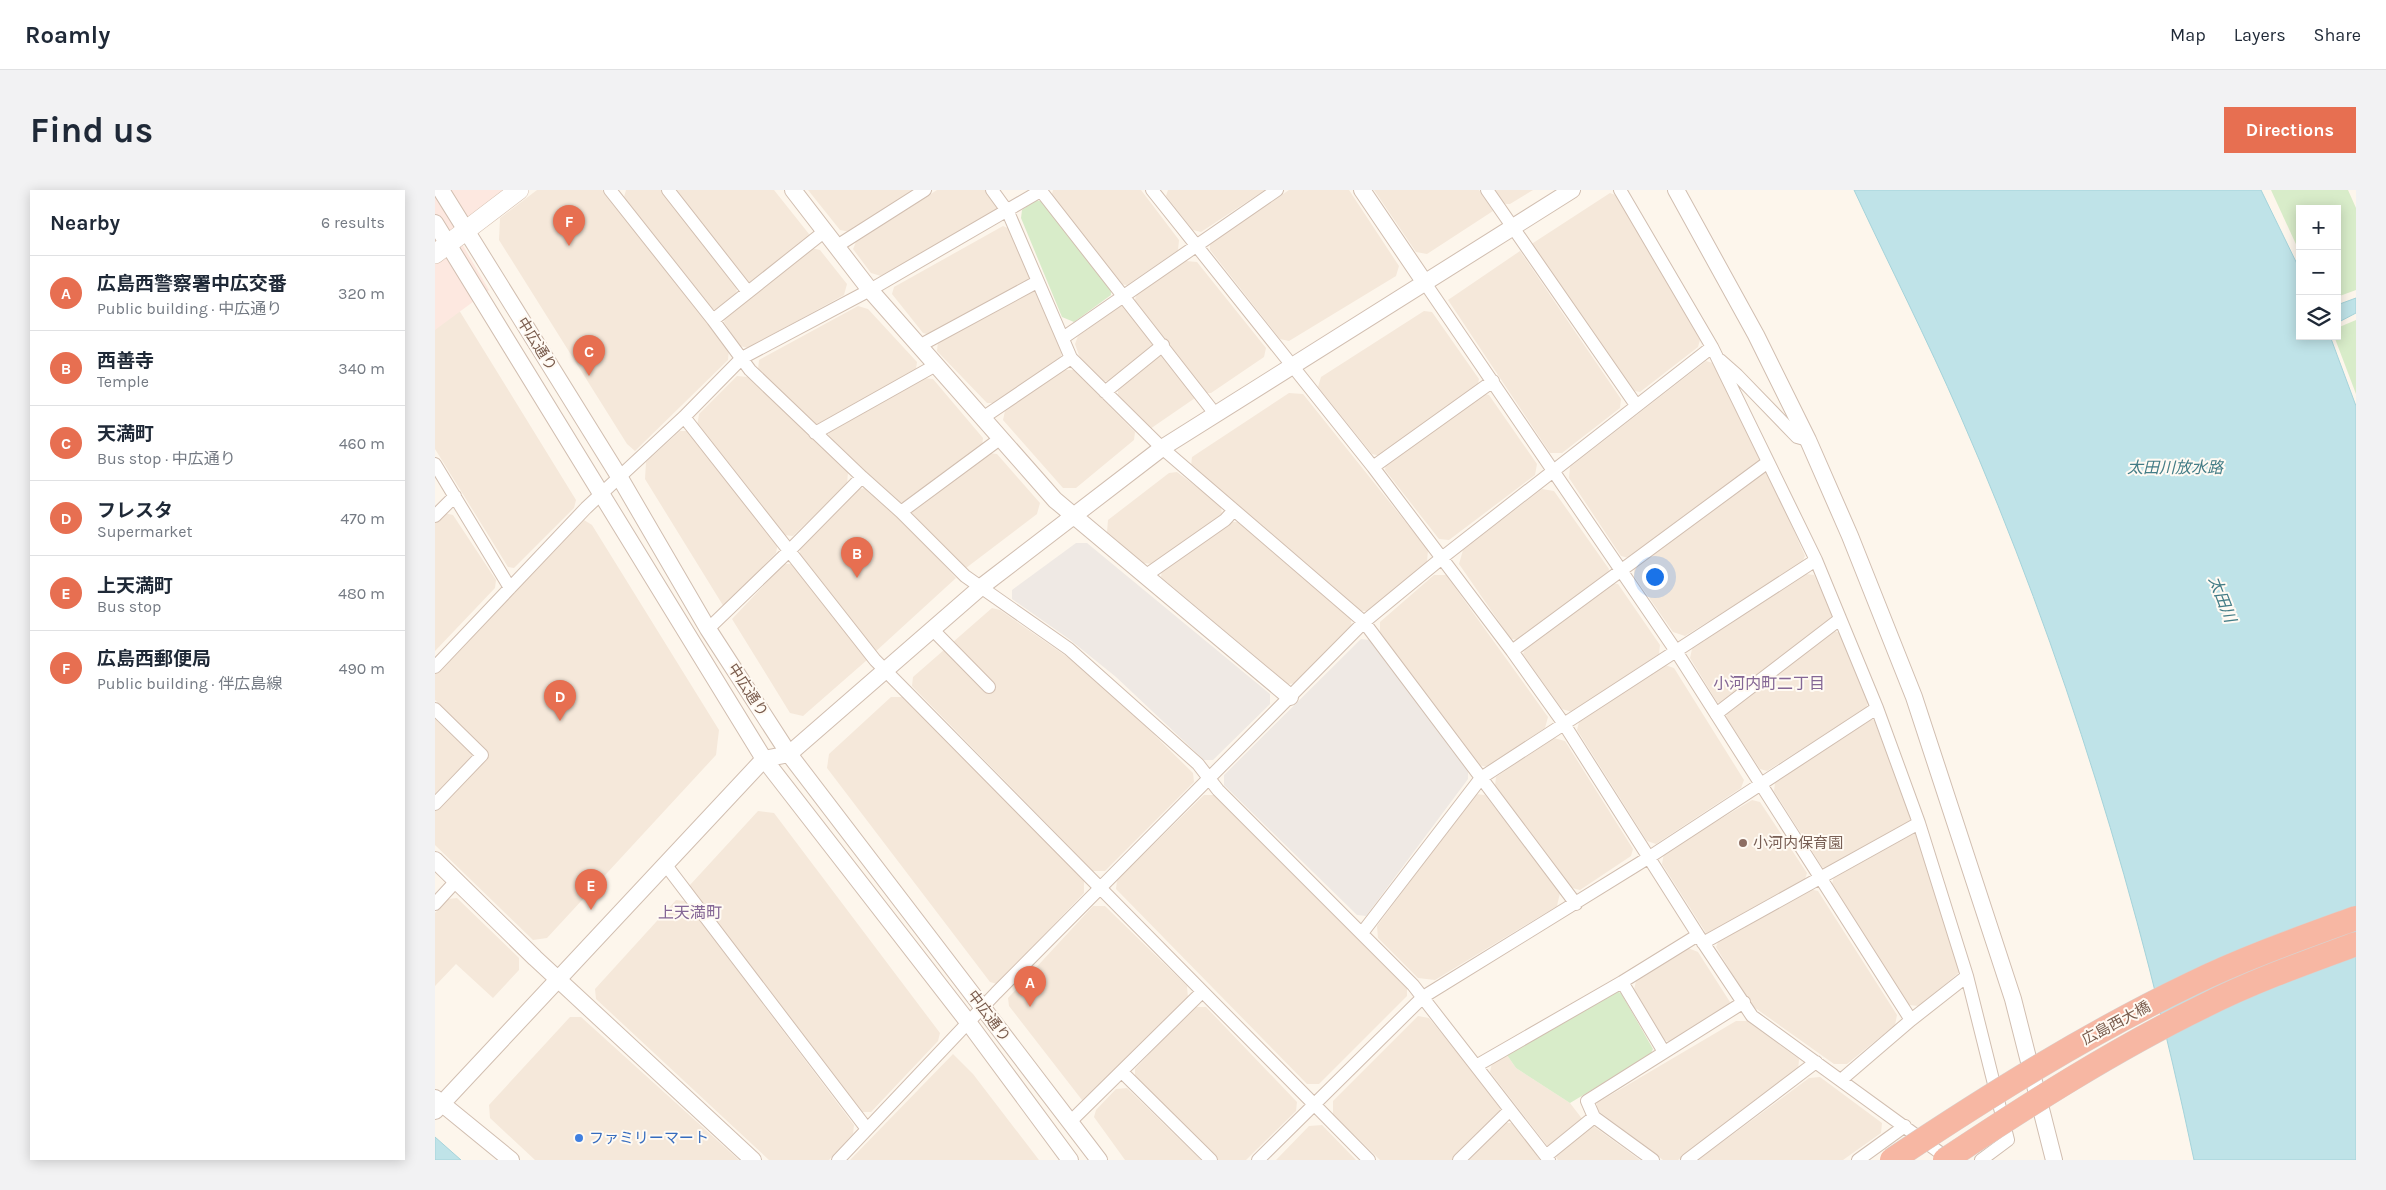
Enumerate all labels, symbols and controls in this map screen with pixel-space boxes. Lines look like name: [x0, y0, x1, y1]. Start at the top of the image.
text: Roamly: [25, 21, 110, 49]
text: Map: [2170, 24, 2206, 46]
text: Layers: [2234, 24, 2286, 46]
text: Share: [2314, 24, 2361, 46]
button: Directions: [2224, 107, 2356, 153]
text: Find us: [30, 110, 153, 151]
pin: F: [553, 205, 585, 246]
map controls: [2296, 205, 2341, 340]
button: +: [2296, 205, 2341, 250]
text: Nearby: [50, 211, 120, 235]
text: 6 results: [321, 213, 385, 232]
button: −: [2296, 250, 2341, 295]
text: 広島西警察署中広交番: [97, 273, 287, 295]
text: A: [61, 284, 71, 303]
text: 320 m: [338, 284, 385, 303]
button: layers: [2296, 295, 2341, 340]
text: Public building · 中広通り: [97, 299, 282, 318]
street label: 中広通り: [513, 314, 561, 374]
pin: C: [573, 335, 605, 376]
text: 西善寺: [97, 350, 154, 372]
text: B: [61, 359, 71, 378]
text: 340 m: [338, 359, 385, 378]
text: Temple: [97, 372, 149, 391]
text: 天満町: [97, 423, 154, 445]
text: C: [61, 434, 71, 453]
text: 460 m: [339, 434, 385, 453]
text: Bus stop · 中広通り: [97, 449, 236, 468]
water label: 太田川放水路: [2127, 458, 2225, 477]
text: フレスタ: [97, 500, 173, 522]
text: D: [61, 509, 71, 528]
text: 470 m: [340, 509, 385, 528]
text: Supermarket: [97, 522, 193, 541]
pin: B: [841, 537, 873, 578]
your location: [1642, 564, 1668, 590]
water label: 太田川: [2205, 573, 2241, 627]
text: 上天満町: [97, 575, 173, 597]
text: E: [61, 584, 71, 603]
text: 480 m: [338, 584, 385, 603]
text: Bus stop: [97, 597, 161, 616]
text: 広島西郵便局: [97, 648, 211, 670]
text: F: [62, 659, 70, 678]
text: 490 m: [339, 659, 385, 678]
street label: 中広通り: [724, 660, 772, 720]
text: Public building · 伴広島線: [97, 674, 282, 693]
district label: 小河内町二丁目: [1713, 674, 1825, 693]
pin: D: [544, 680, 576, 721]
place label: 小河内保育園: [1753, 834, 1843, 852]
marker: 小河内保育園: [1737, 837, 1749, 849]
pin: E: [575, 869, 607, 910]
district label: 上天満町: [658, 903, 722, 922]
pin: A: [1014, 966, 1046, 1007]
street label: 中広通り: [964, 987, 1014, 1045]
street label: 広島西大橋: [2079, 997, 2153, 1049]
place label: ファミリーマート: [589, 1129, 709, 1147]
marker: ファミリーマート: [573, 1132, 585, 1144]

